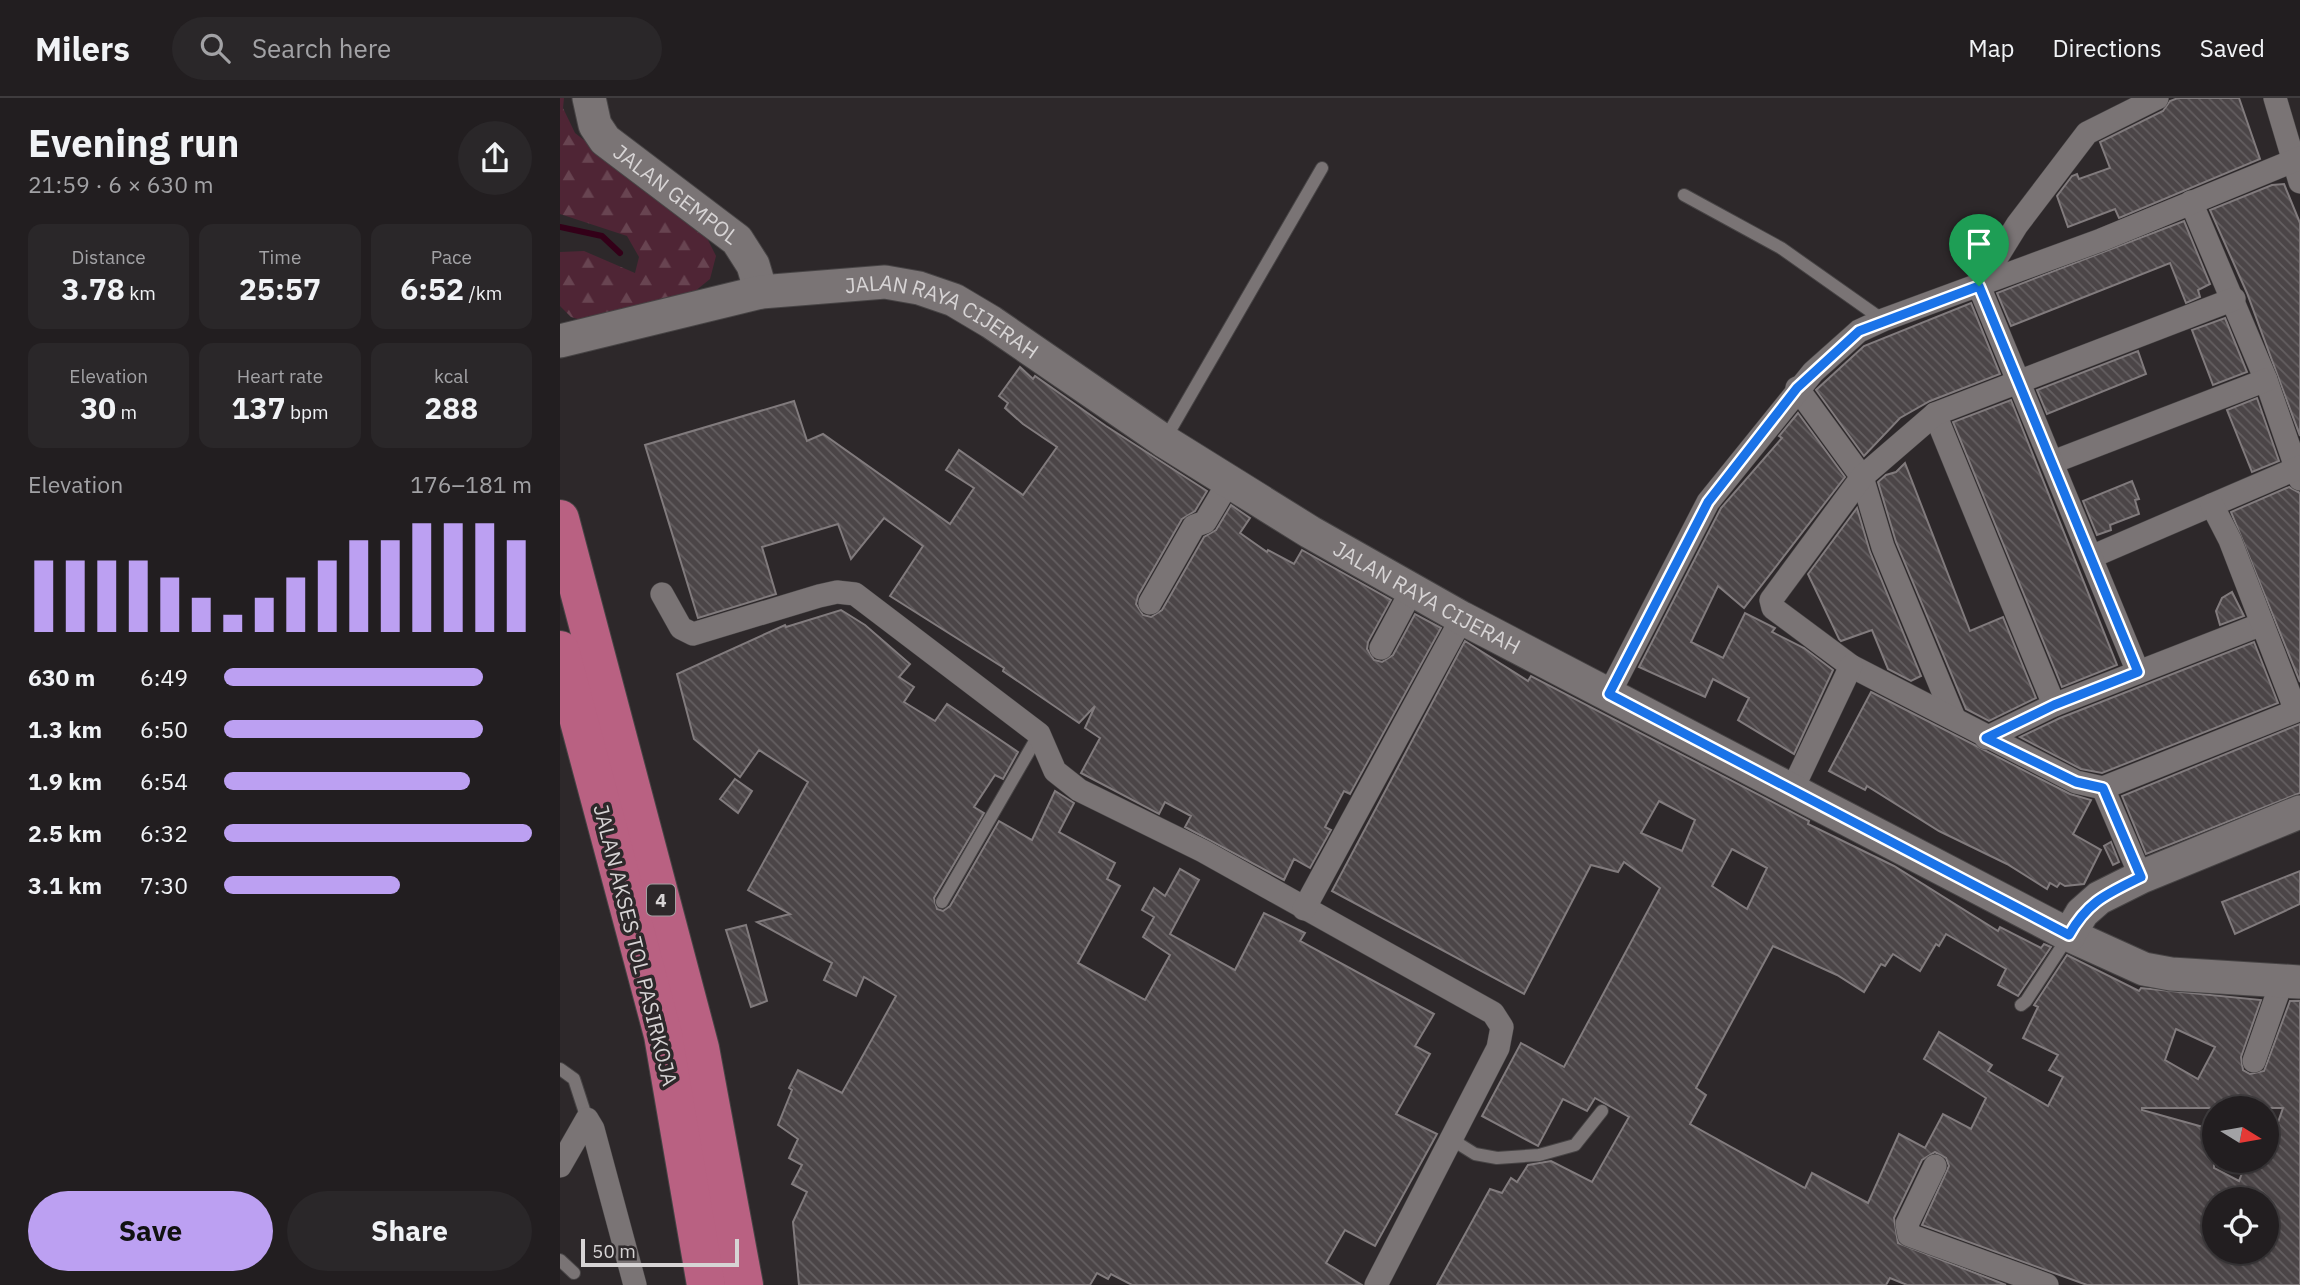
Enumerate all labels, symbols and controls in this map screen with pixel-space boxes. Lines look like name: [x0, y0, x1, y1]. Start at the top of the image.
search box: [172, 17, 662, 80]
text: Milers: [35, 27, 130, 70]
icon: search: [196, 29, 234, 67]
text: Search here: [252, 31, 391, 65]
text: Map: [1968, 32, 2014, 64]
text: Directions: [2052, 32, 2162, 64]
text: Saved: [2200, 32, 2265, 64]
text: Evening run: [28, 118, 239, 167]
button: share: [458, 121, 532, 195]
street label: JALAN GEMPOL: [608, 137, 745, 250]
text: 21:59 · 6 × 630 m: [28, 169, 214, 199]
pin: [1949, 214, 2009, 286]
icon: arrive: [1960, 225, 1998, 263]
text: Distance: [72, 245, 146, 269]
text: Time: [259, 245, 301, 269]
text: Pace: [431, 245, 472, 269]
street label: JALAN RAYA CIJERAH: [844, 267, 1044, 365]
text: 3.78: [61, 269, 125, 308]
text: 25:57: [239, 269, 321, 308]
text: 6:52: [400, 269, 464, 308]
text: km: [125, 281, 156, 305]
text: /km: [464, 281, 502, 305]
text: Elevation: [69, 364, 148, 388]
text: Heart rate: [237, 364, 323, 388]
text: kcal: [434, 364, 469, 388]
text: 30: [80, 388, 116, 427]
text: 137: [231, 388, 285, 427]
text: 288: [424, 388, 478, 427]
text: m: [116, 400, 137, 424]
text: bpm: [285, 400, 329, 424]
text: Elevation: [28, 469, 123, 499]
text: 176–181 m: [410, 469, 532, 499]
street label: JALAN RAYA CIJERAH: [1328, 534, 1526, 660]
text: 630 m: [28, 662, 95, 692]
text: 6:49: [140, 662, 188, 692]
text: 1.3 km: [28, 714, 102, 744]
text: 6:50: [140, 714, 188, 744]
text: 1.9 km: [28, 766, 102, 796]
text: 6:54: [140, 766, 188, 796]
street label: JALAN AKSES TOL PASIRKOJA: [587, 801, 685, 1089]
text: 2.5 km: [28, 818, 102, 848]
text: 6:32: [140, 818, 188, 848]
text: 3.1 km: [28, 870, 102, 900]
text: 7:30: [140, 870, 188, 900]
road number: 4: [647, 884, 675, 916]
north arrow: [2202, 1096, 2278, 1172]
map controls: [2202, 1096, 2279, 1264]
button: locate: [2202, 1187, 2279, 1264]
button: Save: [28, 1191, 273, 1271]
button: Share: [287, 1191, 532, 1271]
scale bar: [581, 1236, 738, 1268]
text: 50 m: [592, 1239, 636, 1263]

